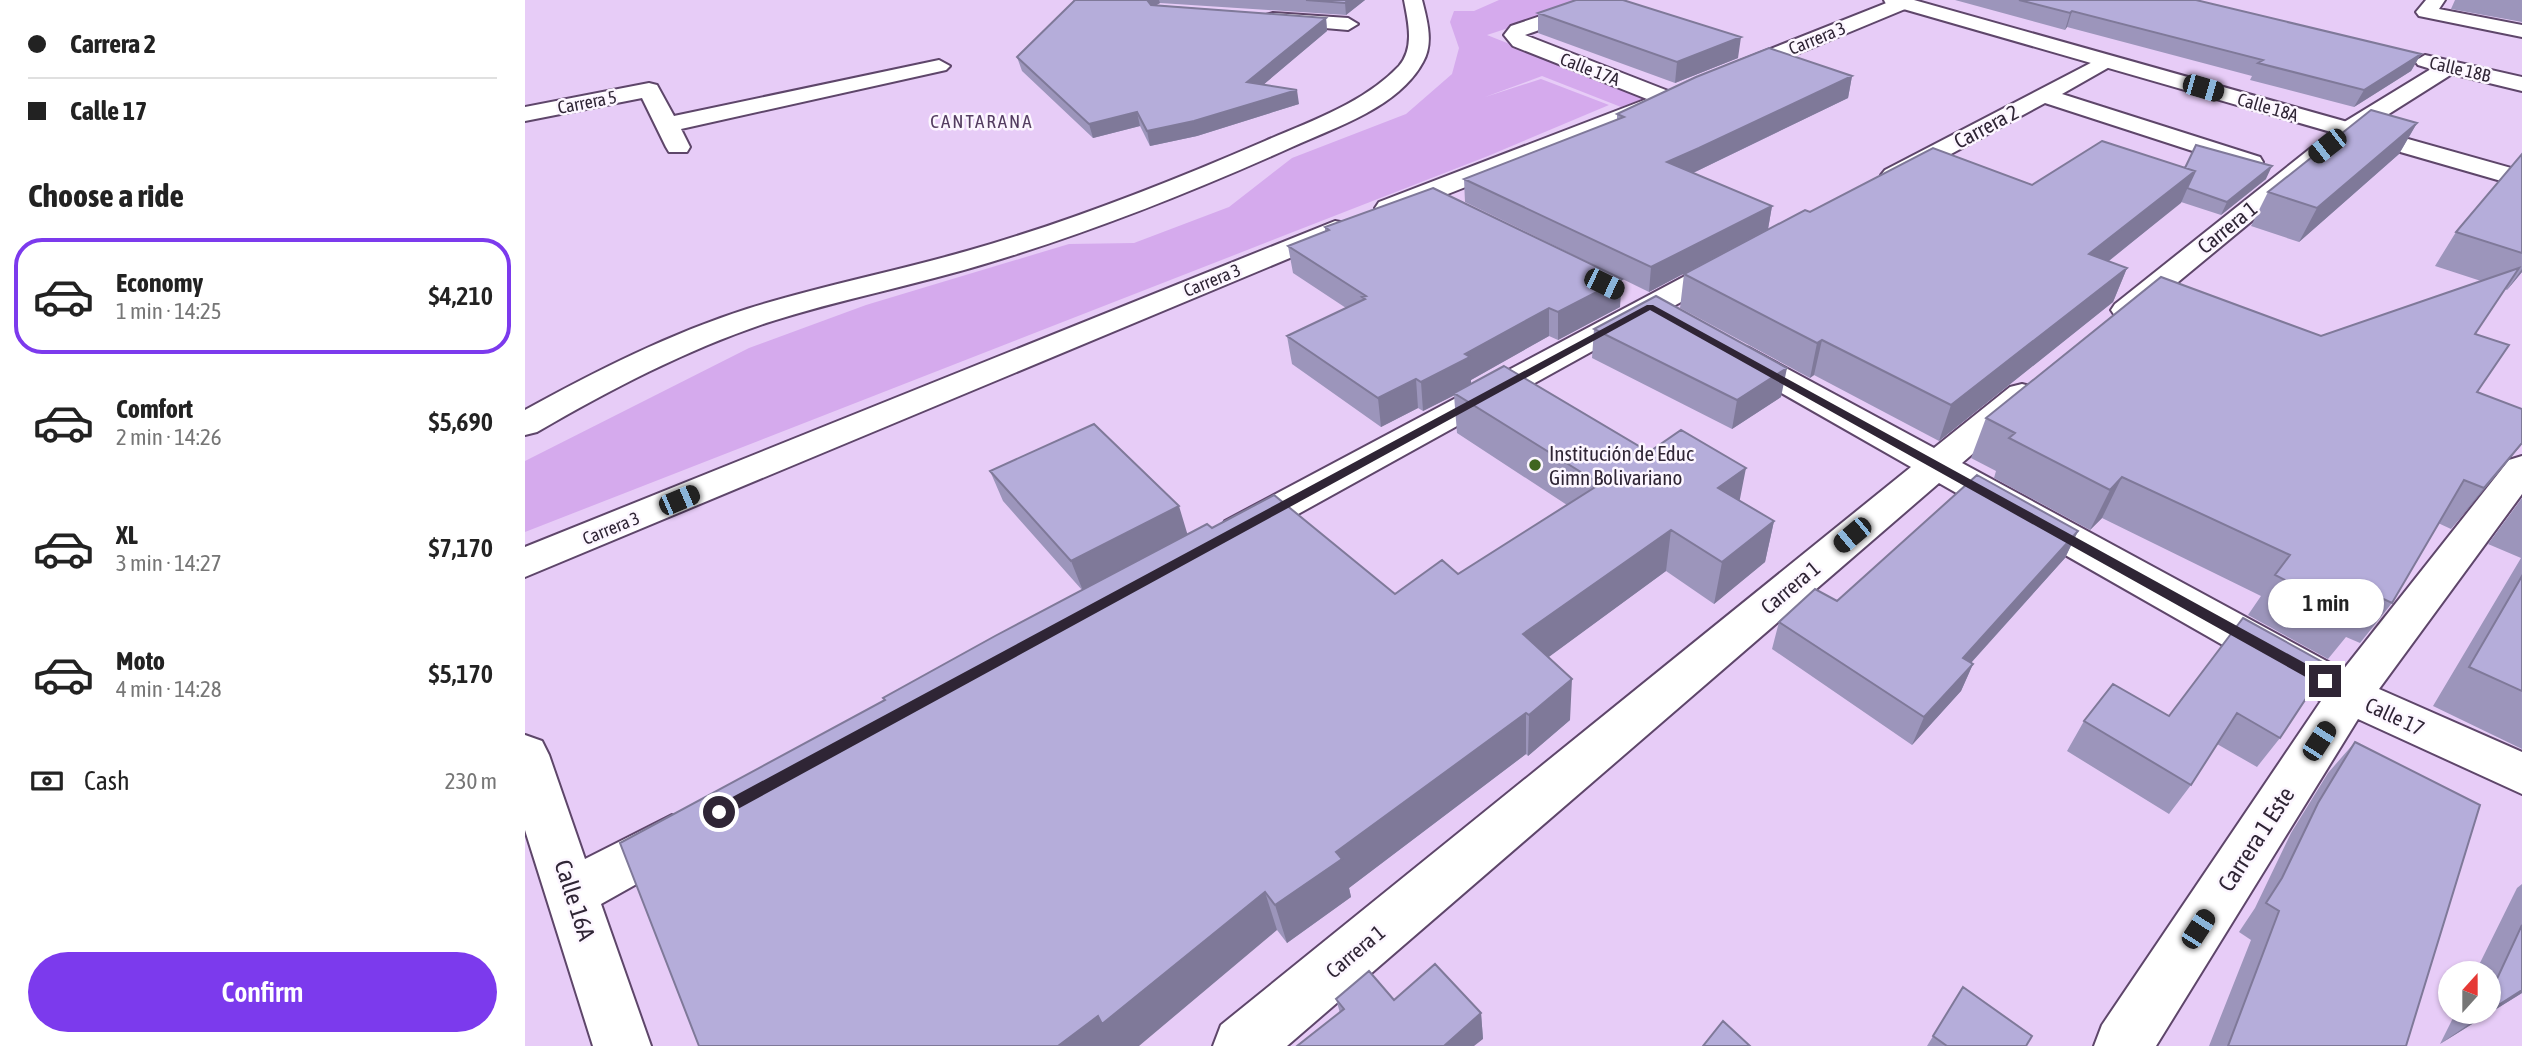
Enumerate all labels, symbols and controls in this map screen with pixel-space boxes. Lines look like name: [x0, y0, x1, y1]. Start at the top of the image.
street label: Carrera 3: [1785, 17, 1849, 59]
text: Carrera 2: [70, 29, 156, 59]
street label: Calle 17A: [1557, 48, 1623, 90]
street label: Calle 18B: [2427, 52, 2493, 86]
car: [2180, 72, 2227, 104]
street label: Carrera 5: [556, 86, 618, 118]
street label: Calle 18A: [2235, 88, 2301, 126]
text: Calle 17: [70, 96, 147, 126]
street label: Carrera 2: [1950, 99, 2022, 153]
district label: CANTARANA: [930, 110, 1034, 132]
car: [2304, 125, 2351, 167]
text: Choose a ride: [28, 177, 184, 214]
street label: Carrera 1: [2192, 196, 2262, 258]
street label: Carrera 3: [1180, 259, 1244, 301]
icon: car: [32, 265, 95, 328]
car: [1581, 265, 1628, 303]
text: Economy: [116, 268, 203, 298]
text: $4,210: [429, 281, 493, 311]
text: 1 min · 14:25: [116, 298, 222, 324]
icon: car: [32, 391, 95, 454]
text: Comfort: [116, 394, 193, 424]
text: $5,690: [429, 407, 493, 437]
text: 2 min · 14:26: [116, 424, 222, 450]
place label: Institución de Educ Gimn Bolivariano: [1549, 441, 1694, 489]
marker: Institución de Educ Gimn Bolivariano: [1527, 457, 1543, 473]
car: [656, 482, 703, 518]
street label: Carrera 3: [579, 507, 643, 549]
car: [1830, 513, 1875, 557]
icon: car: [32, 517, 95, 580]
text: XL: [116, 520, 138, 550]
text: $7,170: [429, 533, 493, 563]
text: 3 min · 14:27: [116, 550, 222, 576]
street label: Carrera 1: [1756, 555, 1824, 619]
callout: 1 min: [2267, 580, 2383, 628]
text: 1 min: [2303, 590, 2349, 616]
icon: car: [32, 643, 95, 706]
text: Moto: [116, 646, 165, 676]
text: $5,170: [429, 659, 493, 689]
route end: [2309, 665, 2341, 697]
text: 4 min · 14:28: [116, 676, 222, 702]
street label: Calle 17: [2362, 692, 2428, 740]
car: [2299, 718, 2340, 764]
icon: cash: [28, 762, 66, 800]
text: Cash: [84, 766, 130, 796]
text: 230 m: [445, 768, 497, 794]
street label: Carrera 1 Este: [2212, 782, 2300, 896]
route start: [703, 796, 735, 828]
street label: Calle 16A: [549, 856, 601, 944]
car: [2178, 906, 2219, 952]
street label: Carrera 1: [1321, 919, 1389, 983]
button: Confirm: [28, 952, 497, 1032]
north arrow: [2438, 961, 2501, 1024]
map controls: [2438, 961, 2501, 1024]

